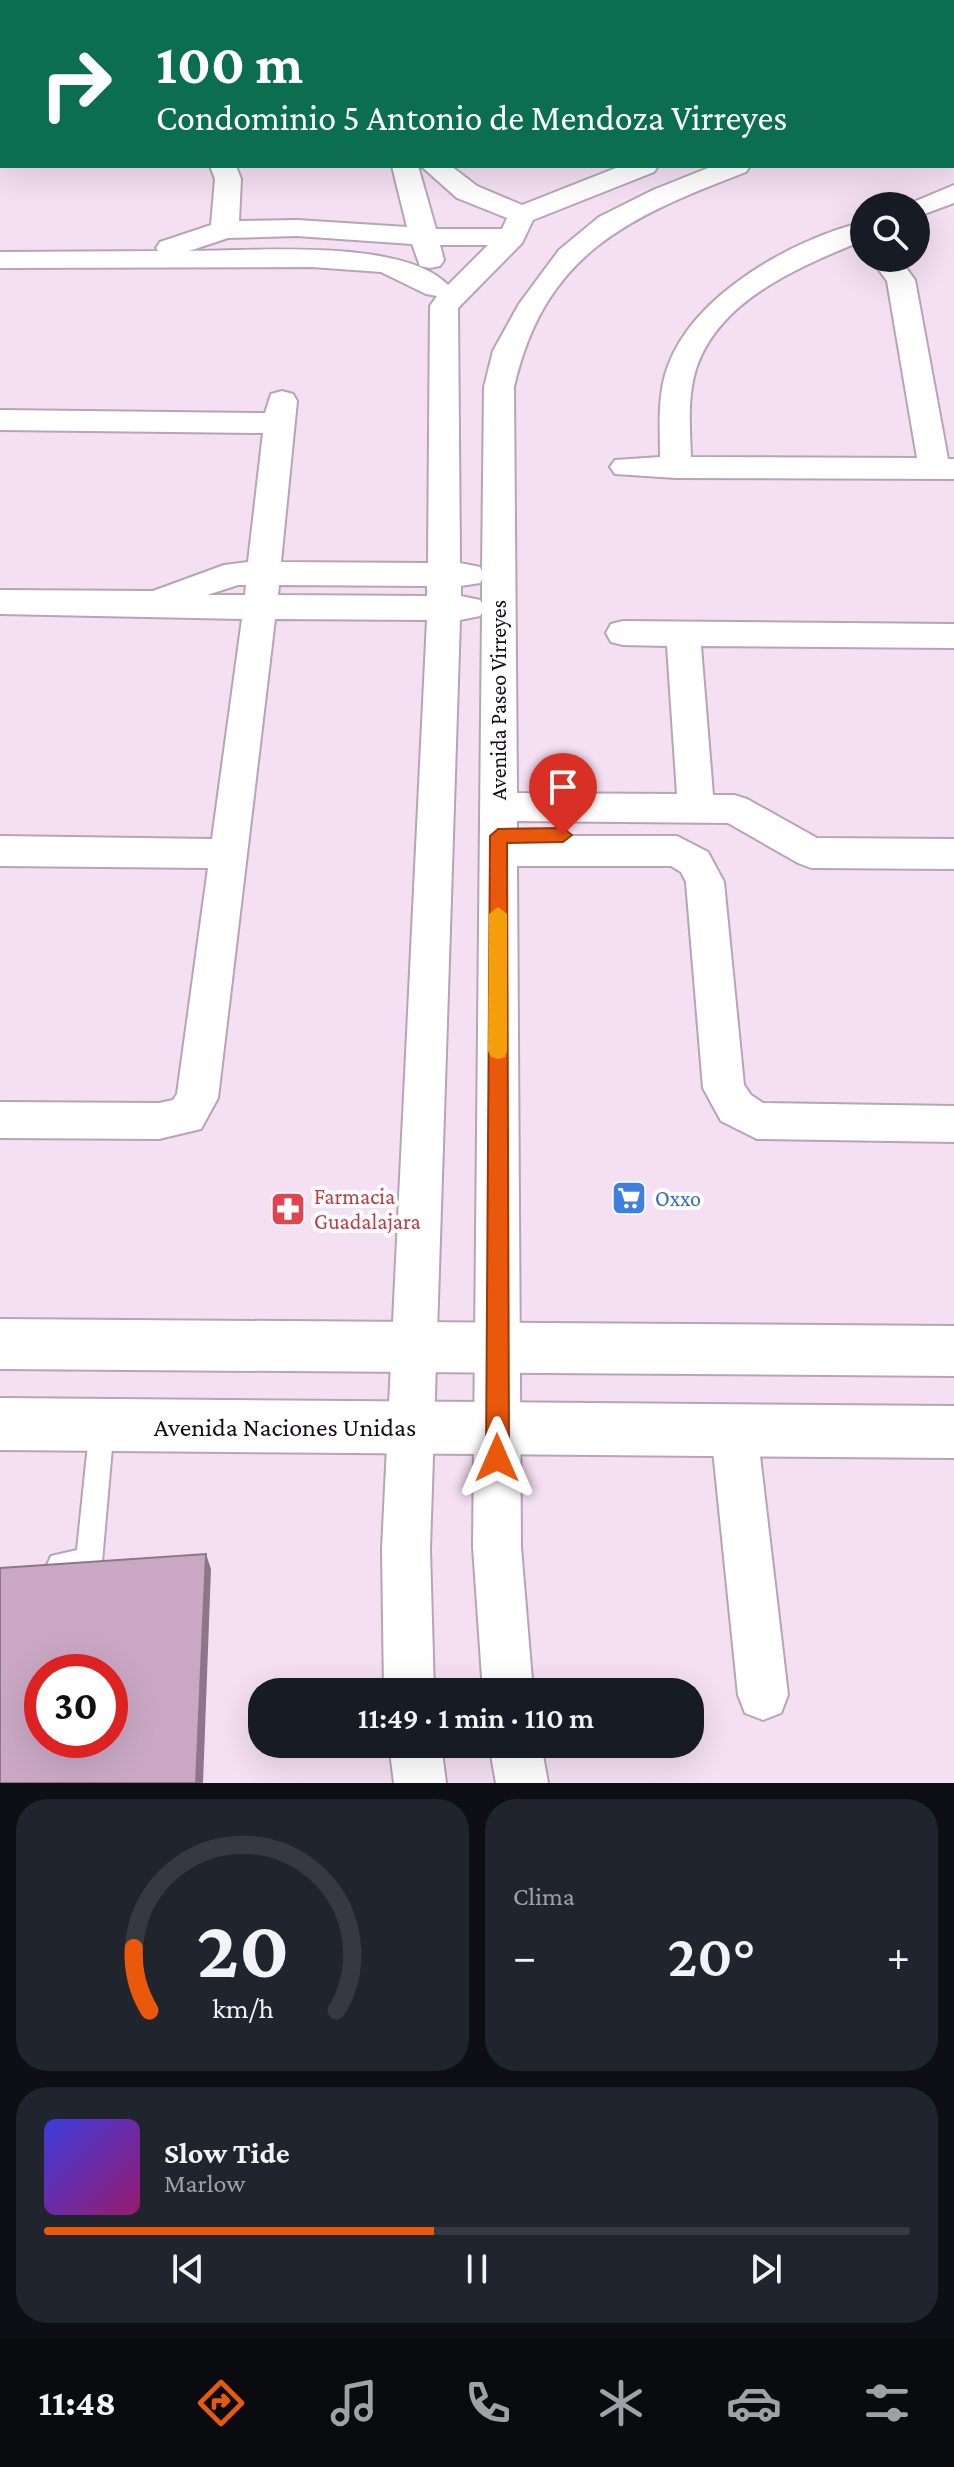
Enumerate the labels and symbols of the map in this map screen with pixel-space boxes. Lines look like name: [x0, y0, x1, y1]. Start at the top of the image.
street label: Avenida Paseo Virreyes: [486, 600, 511, 800]
pin: [529, 753, 597, 835]
supermarket icon: Oxxo: [610, 1179, 648, 1217]
place label: Farmacia Guadalajara: [314, 1184, 421, 1234]
place label: Oxxo: [655, 1186, 701, 1211]
pharmacy icon: Farmacia Guadalajara: [269, 1190, 307, 1228]
street label: Avenida Naciones Unidas: [154, 1413, 416, 1442]
position arrow: [455, 1416, 539, 1500]
speed limit sign: 30: [24, 1654, 128, 1758]

